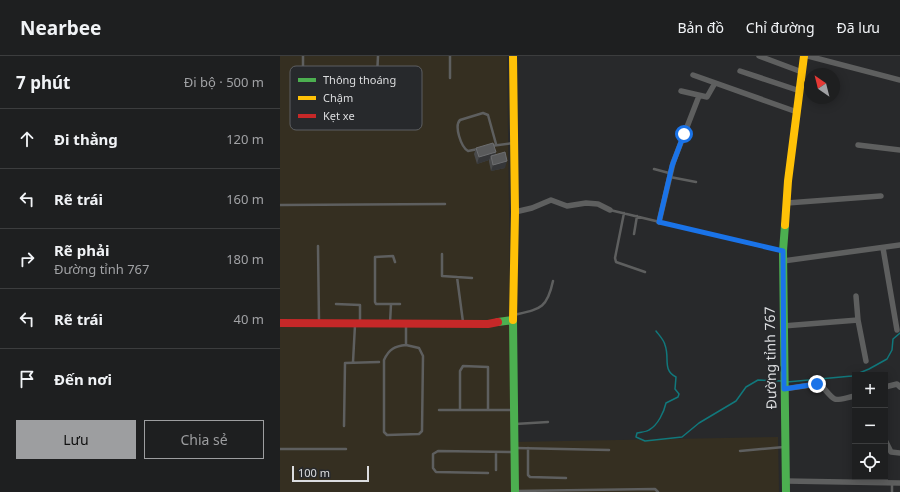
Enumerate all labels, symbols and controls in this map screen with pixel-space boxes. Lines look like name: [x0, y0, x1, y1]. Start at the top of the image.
text: Nearbee: [20, 15, 101, 41]
text: Bản đồ: [678, 18, 724, 37]
text: Chỉ đường: [746, 18, 815, 37]
text: Đã lưu: [837, 18, 880, 37]
legend: [290, 66, 422, 130]
north arrow: [804, 68, 840, 104]
text: 7 phút: [16, 71, 70, 94]
text: Thông thoáng: [323, 72, 396, 87]
text: Đi bộ · 500 m: [184, 73, 264, 91]
text: Chậm: [323, 90, 353, 105]
text: Kẹt xe: [323, 108, 355, 123]
route start: [675, 125, 693, 143]
icon: ahead: [16, 128, 38, 150]
text: Đi thẳng: [54, 129, 118, 149]
text: 120 m: [226, 130, 264, 148]
icon: left: [16, 188, 38, 210]
text: Rẽ trái: [54, 189, 103, 209]
text: 160 m: [226, 190, 264, 208]
text: Rẽ phải: [54, 240, 109, 260]
icon: right: [16, 248, 38, 270]
text: 180 m: [226, 250, 264, 268]
text: Đường tỉnh 767: [54, 260, 149, 278]
street label: Đường tỉnh 767: [760, 306, 780, 410]
icon: left: [16, 308, 38, 330]
text: Rẽ trái: [54, 309, 103, 329]
text: 40 m: [234, 310, 264, 328]
icon: arrive: [16, 368, 38, 390]
text: Đến nơi: [54, 369, 112, 389]
map controls: [852, 372, 888, 480]
button: +: [852, 372, 888, 408]
route end: [808, 375, 826, 393]
button: −: [852, 408, 888, 444]
button: Lưu: [16, 420, 136, 459]
button: Chia sẻ: [144, 420, 264, 459]
button: locate: [852, 444, 888, 480]
scale bar: [292, 464, 369, 483]
text: 100 m: [298, 465, 330, 480]

